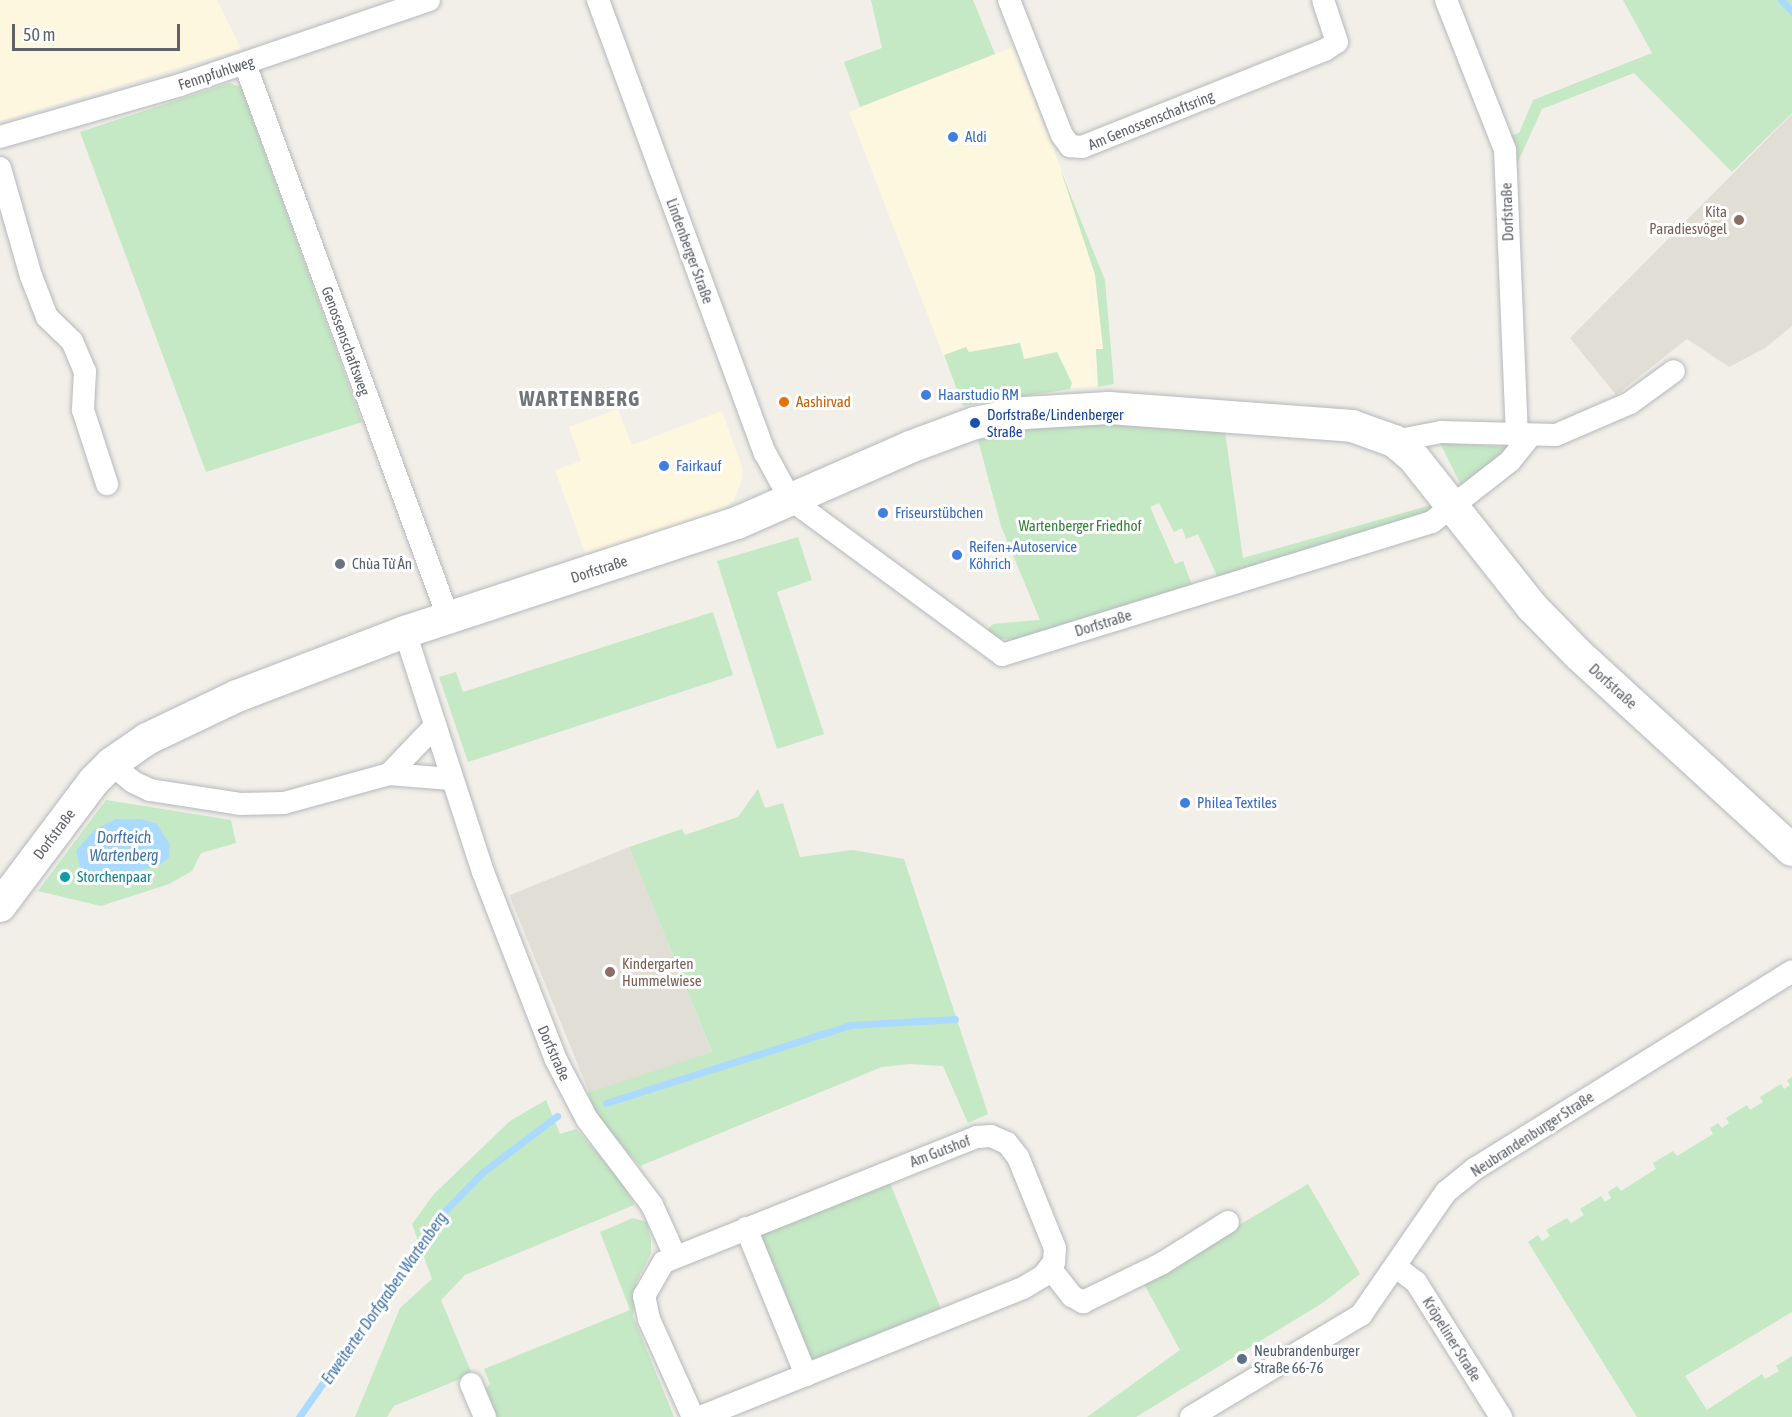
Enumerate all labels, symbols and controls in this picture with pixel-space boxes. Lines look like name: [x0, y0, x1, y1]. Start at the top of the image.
scale bar: [15, 12, 183, 50]
text: 50 m: [23, 24, 55, 45]
street label: Fennpfuhlweg: [176, 52, 256, 94]
street label: Am Genossenschaftsring: [1085, 86, 1217, 154]
place label: Aldi: [965, 128, 987, 146]
marker: Aldi: [946, 130, 960, 144]
street label: Dorfstraße: [1497, 182, 1517, 242]
street label: Lindenberger Straße: [663, 196, 717, 306]
place label: Kita Paradiesvögel: [1649, 202, 1727, 237]
marker: Kita Paradiesvögel: [1732, 213, 1746, 227]
street label: Genossenschaftsweg: [318, 284, 374, 398]
district label: WARTENBERG: [519, 385, 641, 411]
place label: Haarstudio RM: [938, 386, 1019, 404]
marker: Haarstudio RM: [919, 388, 933, 402]
place label: Aashirvad: [796, 393, 851, 411]
marker: Aashirvad: [777, 395, 791, 409]
place label: Dorfstraße/Lindenberger Straße: [987, 405, 1124, 440]
marker: Dorfstraße/Lindenberger Straße: [968, 416, 982, 430]
place label: Fairkauf: [676, 457, 722, 475]
marker: Fairkauf: [657, 459, 671, 473]
place label: Friseurstübchen: [895, 504, 983, 522]
marker: Friseurstübchen: [876, 506, 890, 520]
park label: Wartenberger Friedhof: [1018, 517, 1142, 535]
place label: Reifen+Autoservice Köhrich: [969, 537, 1077, 572]
marker: Reifen+Autoservice Köhrich: [950, 548, 964, 562]
street label: Dorfstraße: [568, 551, 630, 587]
place label: Chùa Từ Ân: [352, 555, 412, 573]
marker: Chùa Từ Ân: [333, 557, 347, 571]
street label: Dorfstraße: [1072, 606, 1134, 640]
street label: Dorfstraße: [1585, 660, 1641, 712]
place label: Philea Textiles: [1197, 794, 1277, 812]
marker: Philea Textiles: [1178, 796, 1192, 810]
street label: Dorfstraße: [29, 805, 79, 863]
water label: Dorfteich Wartenberg: [89, 827, 159, 865]
place label: Storchenpaar: [77, 868, 151, 886]
marker: Storchenpaar: [58, 870, 72, 884]
place label: Kindergarten Hummelwiese: [622, 954, 702, 989]
marker: Kindergarten Hummelwiese: [603, 965, 617, 979]
street label: Dorfstraße: [534, 1023, 574, 1083]
street label: Neubrandenburger Straße: [1467, 1088, 1597, 1180]
street label: Am Gutshof: [907, 1131, 973, 1171]
water label: Erweiterter Dorfgraben Wartenberg: [317, 1208, 451, 1388]
street label: Kröpeliner Straße: [1419, 1293, 1485, 1385]
place label: Neubrandenburger Straße 66-76: [1254, 1341, 1359, 1376]
marker: Neubrandenburger Straße 66-76: [1235, 1352, 1249, 1366]

